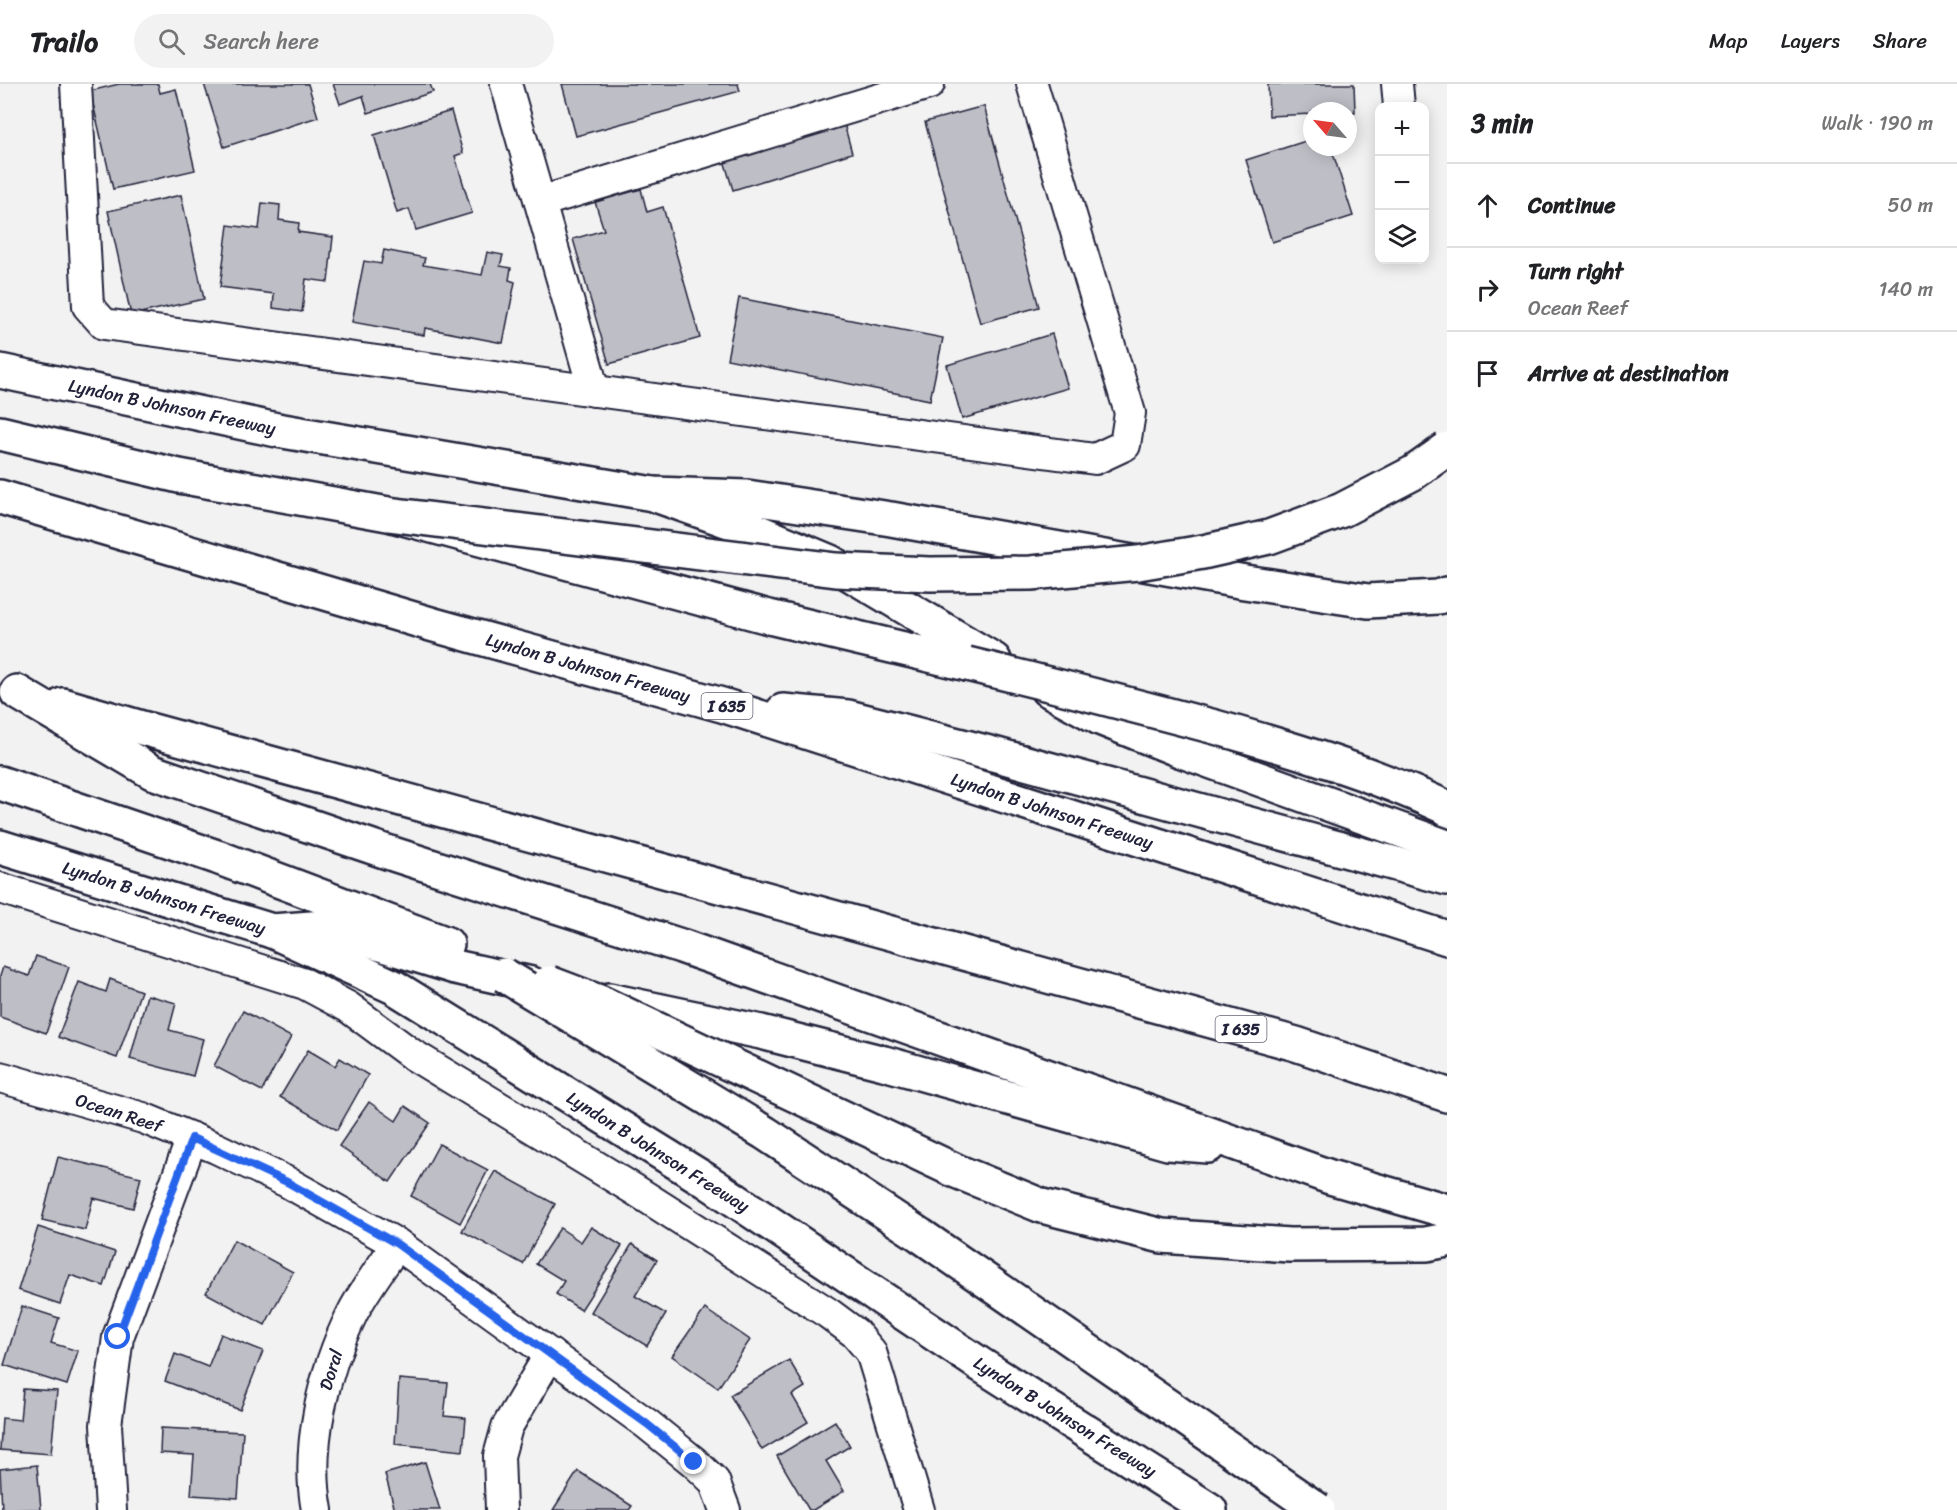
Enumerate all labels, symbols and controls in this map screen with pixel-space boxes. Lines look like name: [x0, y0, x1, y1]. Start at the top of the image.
search box: [134, 14, 554, 68]
text: Trailo: [30, 17, 98, 66]
text: Search here: [203, 22, 319, 61]
text: Map: [1709, 22, 1748, 60]
text: Layers: [1781, 22, 1840, 60]
text: Share: [1873, 22, 1927, 60]
icon: search: [155, 25, 188, 58]
text: 3 min: [1471, 100, 1533, 146]
north arrow: [1303, 102, 1357, 156]
map controls: [1375, 102, 1429, 264]
button: +: [1375, 102, 1429, 156]
text: Walk · 190 m: [1821, 106, 1933, 141]
button: −: [1375, 156, 1429, 210]
text: Continue: [1528, 186, 1616, 225]
text: 50 m: [1888, 188, 1933, 223]
icon: ahead: [1471, 189, 1504, 222]
button: layers: [1375, 210, 1429, 264]
text: Turn right: [1528, 252, 1623, 291]
text: 140 m: [1879, 272, 1933, 307]
icon: right: [1471, 273, 1504, 306]
text: Ocean Reef: [1528, 291, 1628, 326]
text: Arrive at destination: [1528, 354, 1729, 393]
icon: arrive: [1471, 357, 1504, 390]
street label: Lyndon B Johnson Freeway: [65, 369, 279, 445]
street label: Lyndon B Johnson Freeway: [482, 623, 695, 713]
road number: I 635: [702, 693, 752, 719]
street label: Lyndon B Johnson Freeway: [947, 763, 1158, 859]
street label: Lyndon B Johnson Freeway: [58, 852, 270, 944]
road number: I 635: [1216, 1016, 1266, 1042]
street label: Lyndon B Johnson Freeway: [560, 1082, 757, 1222]
street label: Ocean Reef: [71, 1084, 169, 1143]
route start: [104, 1323, 130, 1349]
street label: Doral: [310, 1345, 353, 1395]
street label: Lyndon B Johnson Freeway: [967, 1347, 1164, 1487]
route end: [680, 1448, 706, 1474]

